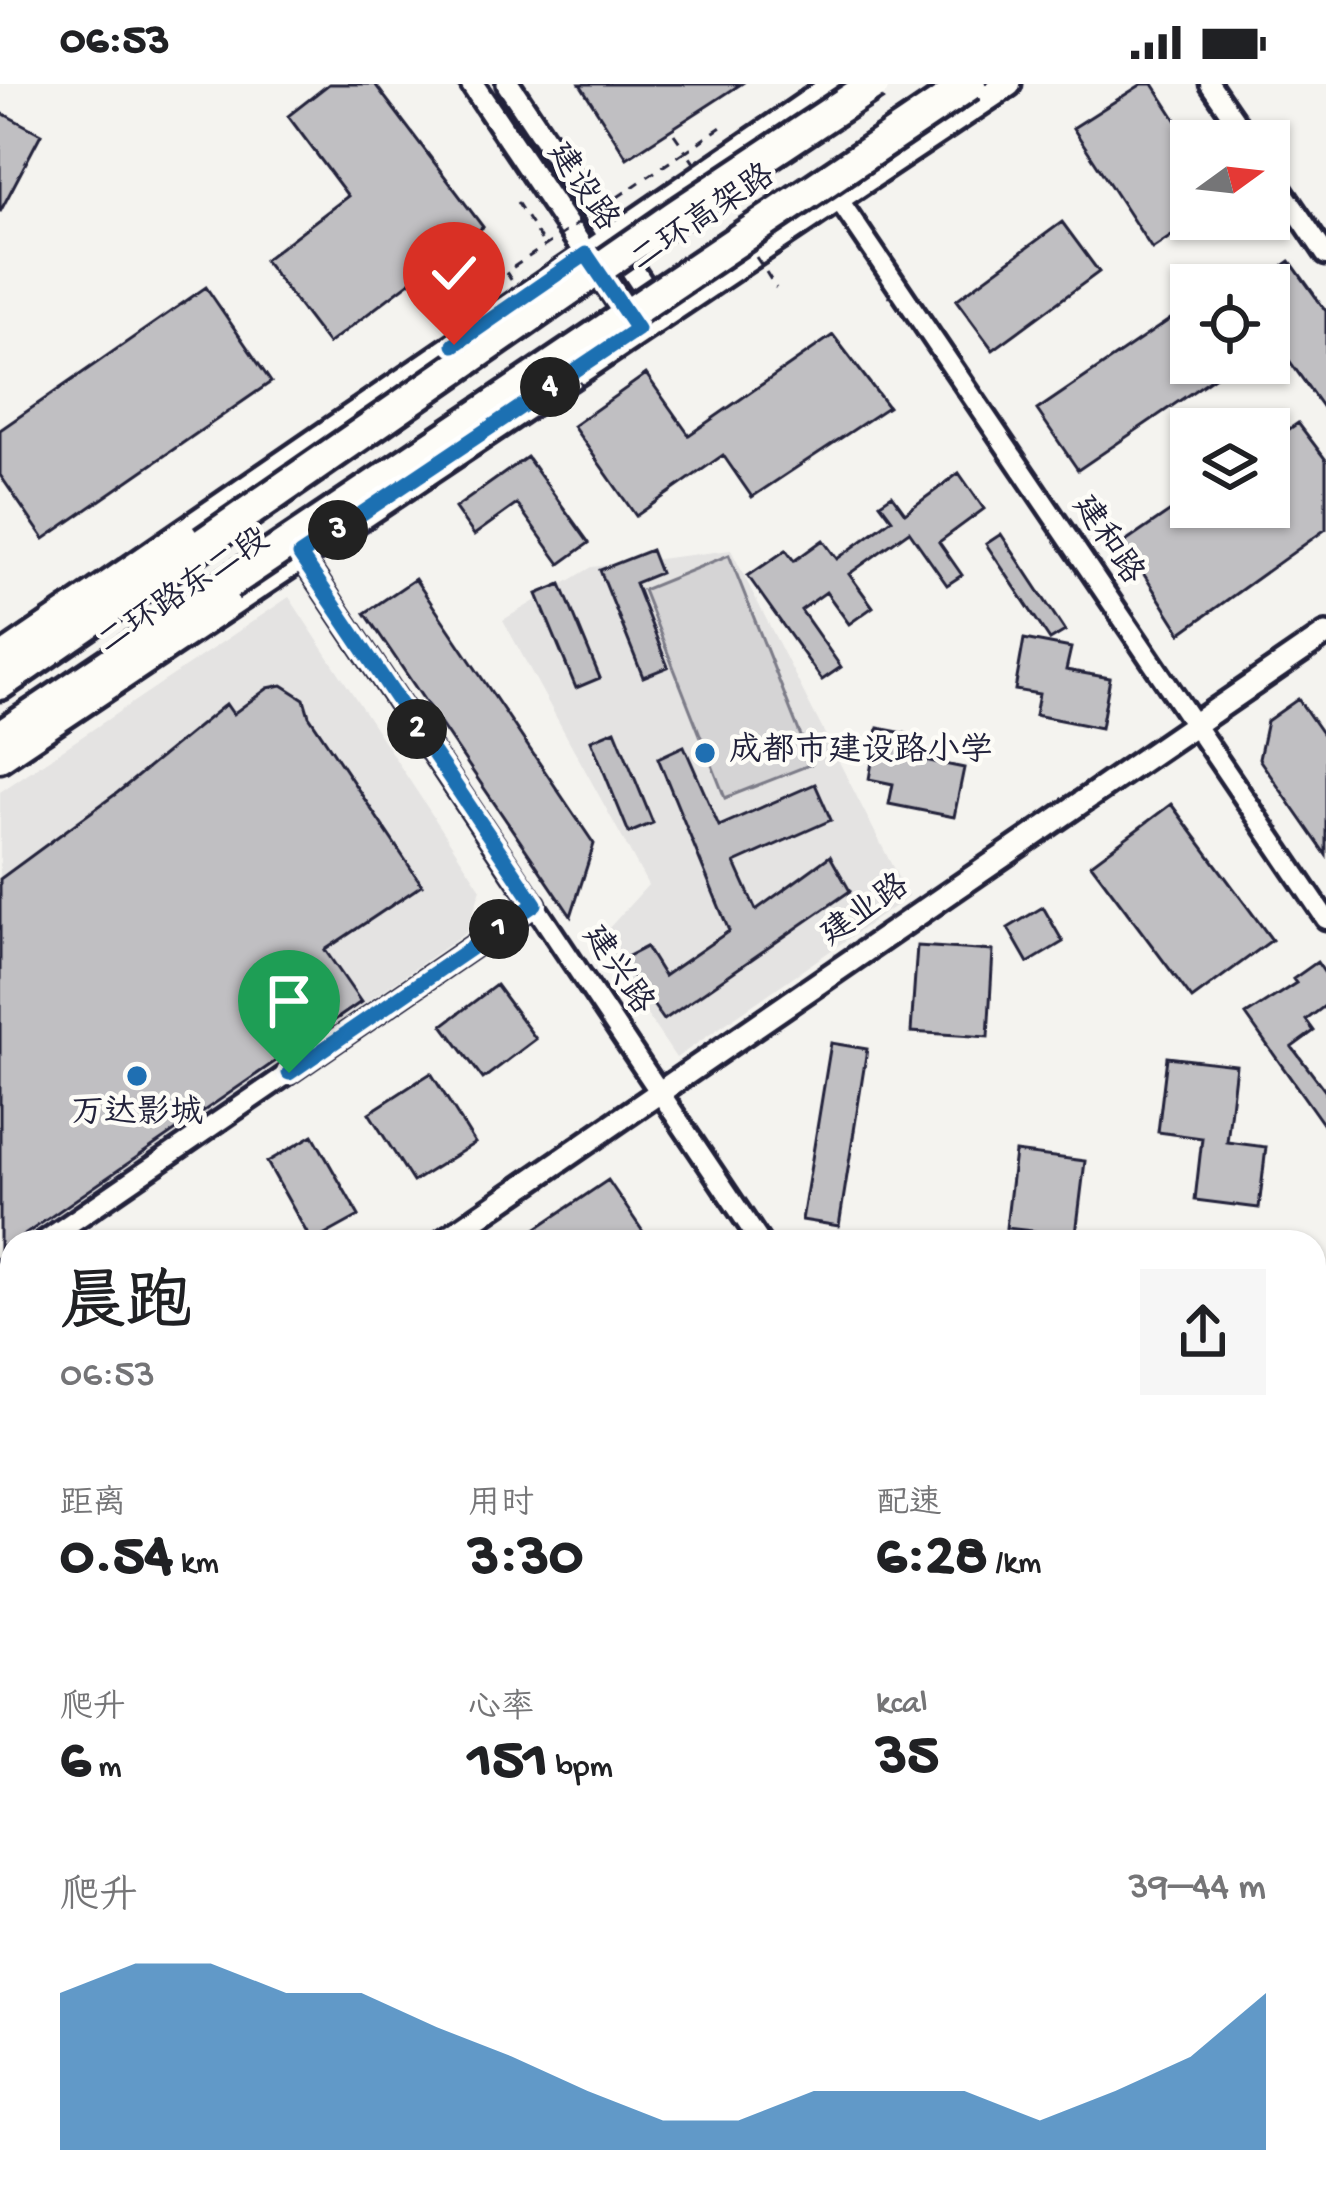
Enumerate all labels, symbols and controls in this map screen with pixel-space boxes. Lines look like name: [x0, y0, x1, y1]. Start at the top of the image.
text: 06:53: [60, 16, 170, 69]
north arrow: [1170, 120, 1290, 240]
map controls: [1170, 120, 1290, 528]
street label: 建设路: [538, 135, 627, 240]
street label: 二环高架路: [623, 156, 783, 282]
pin: [403, 222, 505, 345]
icon: check: [421, 240, 487, 306]
button: locate: [1170, 264, 1290, 384]
pin: 4: [520, 357, 580, 417]
text: 4: [542, 368, 558, 406]
button: layers: [1170, 408, 1290, 528]
street label: 建和路: [1063, 488, 1152, 593]
pin: 3: [308, 500, 368, 560]
text: 3: [329, 511, 347, 549]
street label: 二环路东二段: [91, 519, 278, 664]
pin: 2: [387, 699, 447, 759]
text: 2: [409, 710, 425, 748]
place label: 成都市建设路小学: [729, 731, 993, 772]
marker: 成都市建设路小学: [692, 740, 718, 766]
street label: 建业路: [813, 866, 917, 956]
pin: 1: [469, 899, 529, 959]
text: 1: [492, 910, 506, 948]
street label: 建兴路: [573, 918, 662, 1023]
pin: [238, 950, 340, 1073]
icon: arrive: [256, 968, 322, 1034]
marker: 万达影城: [124, 1063, 150, 1089]
place label: 万达影城: [71, 1094, 203, 1134]
button: share: [1140, 1269, 1266, 1395]
text: 晨跑: [60, 1270, 192, 1348]
text: 06:53: [60, 1354, 155, 1400]
text: 距离: [60, 1487, 126, 1525]
text: 用时: [468, 1487, 534, 1525]
text: 配速: [876, 1487, 942, 1525]
text: 0.54: [60, 1525, 173, 1595]
text: 3:30: [468, 1525, 583, 1595]
text: 6:28: [876, 1525, 988, 1595]
text: km: [173, 1546, 219, 1584]
text: /km: [988, 1546, 1041, 1584]
text: kcal: [876, 1686, 928, 1724]
text: 爬升: [60, 1691, 126, 1729]
text: 心率: [468, 1691, 534, 1729]
text: 35: [876, 1724, 939, 1794]
text: 6: [60, 1729, 90, 1799]
text: 151: [468, 1729, 548, 1799]
text: m: [90, 1750, 122, 1788]
text: bpm: [548, 1750, 613, 1788]
text: 39–44 m: [1128, 1866, 1266, 1912]
text: 爬升: [60, 1876, 138, 1922]

